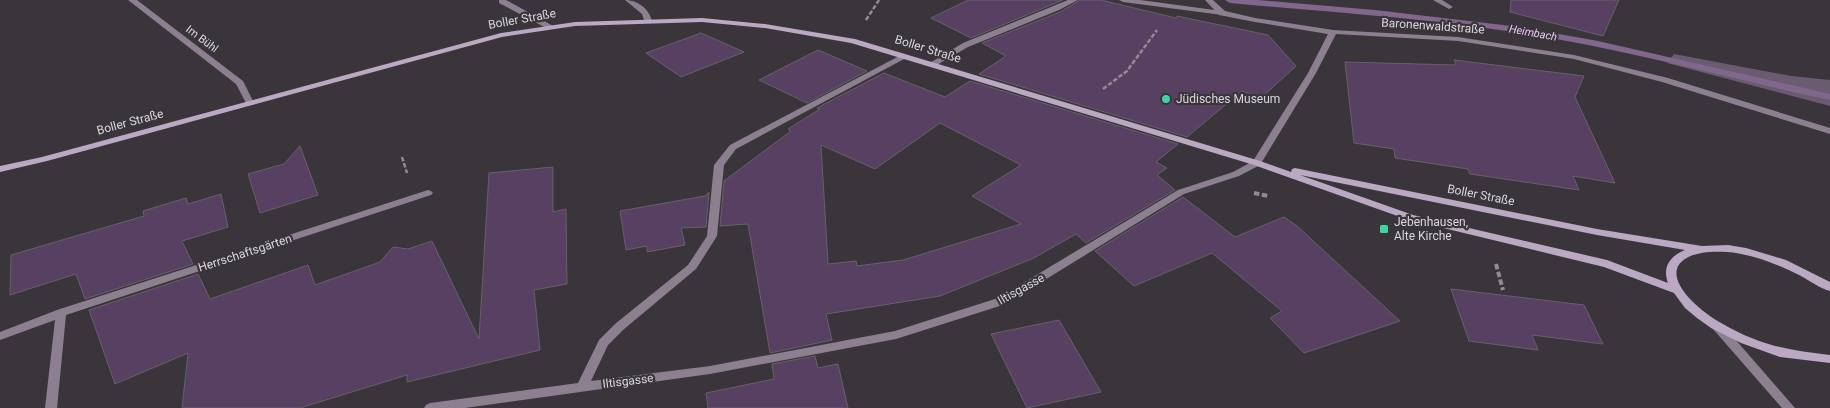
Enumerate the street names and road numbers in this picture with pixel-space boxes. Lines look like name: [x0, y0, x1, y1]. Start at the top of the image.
street label: Boller Straße: [487, 6, 557, 32]
street label: Baronenwaldstraße: [1381, 15, 1485, 37]
street label: Im Bühl: [183, 23, 221, 55]
street label: Boller Straße: [893, 32, 963, 66]
street label: Boller Straße: [95, 106, 165, 138]
street label: Boller Straße: [1446, 182, 1516, 208]
street label: Herrschaftsgärten: [196, 231, 294, 275]
street label: Iltisgasse: [995, 270, 1047, 308]
street label: Iltisgasse: [602, 371, 654, 391]

